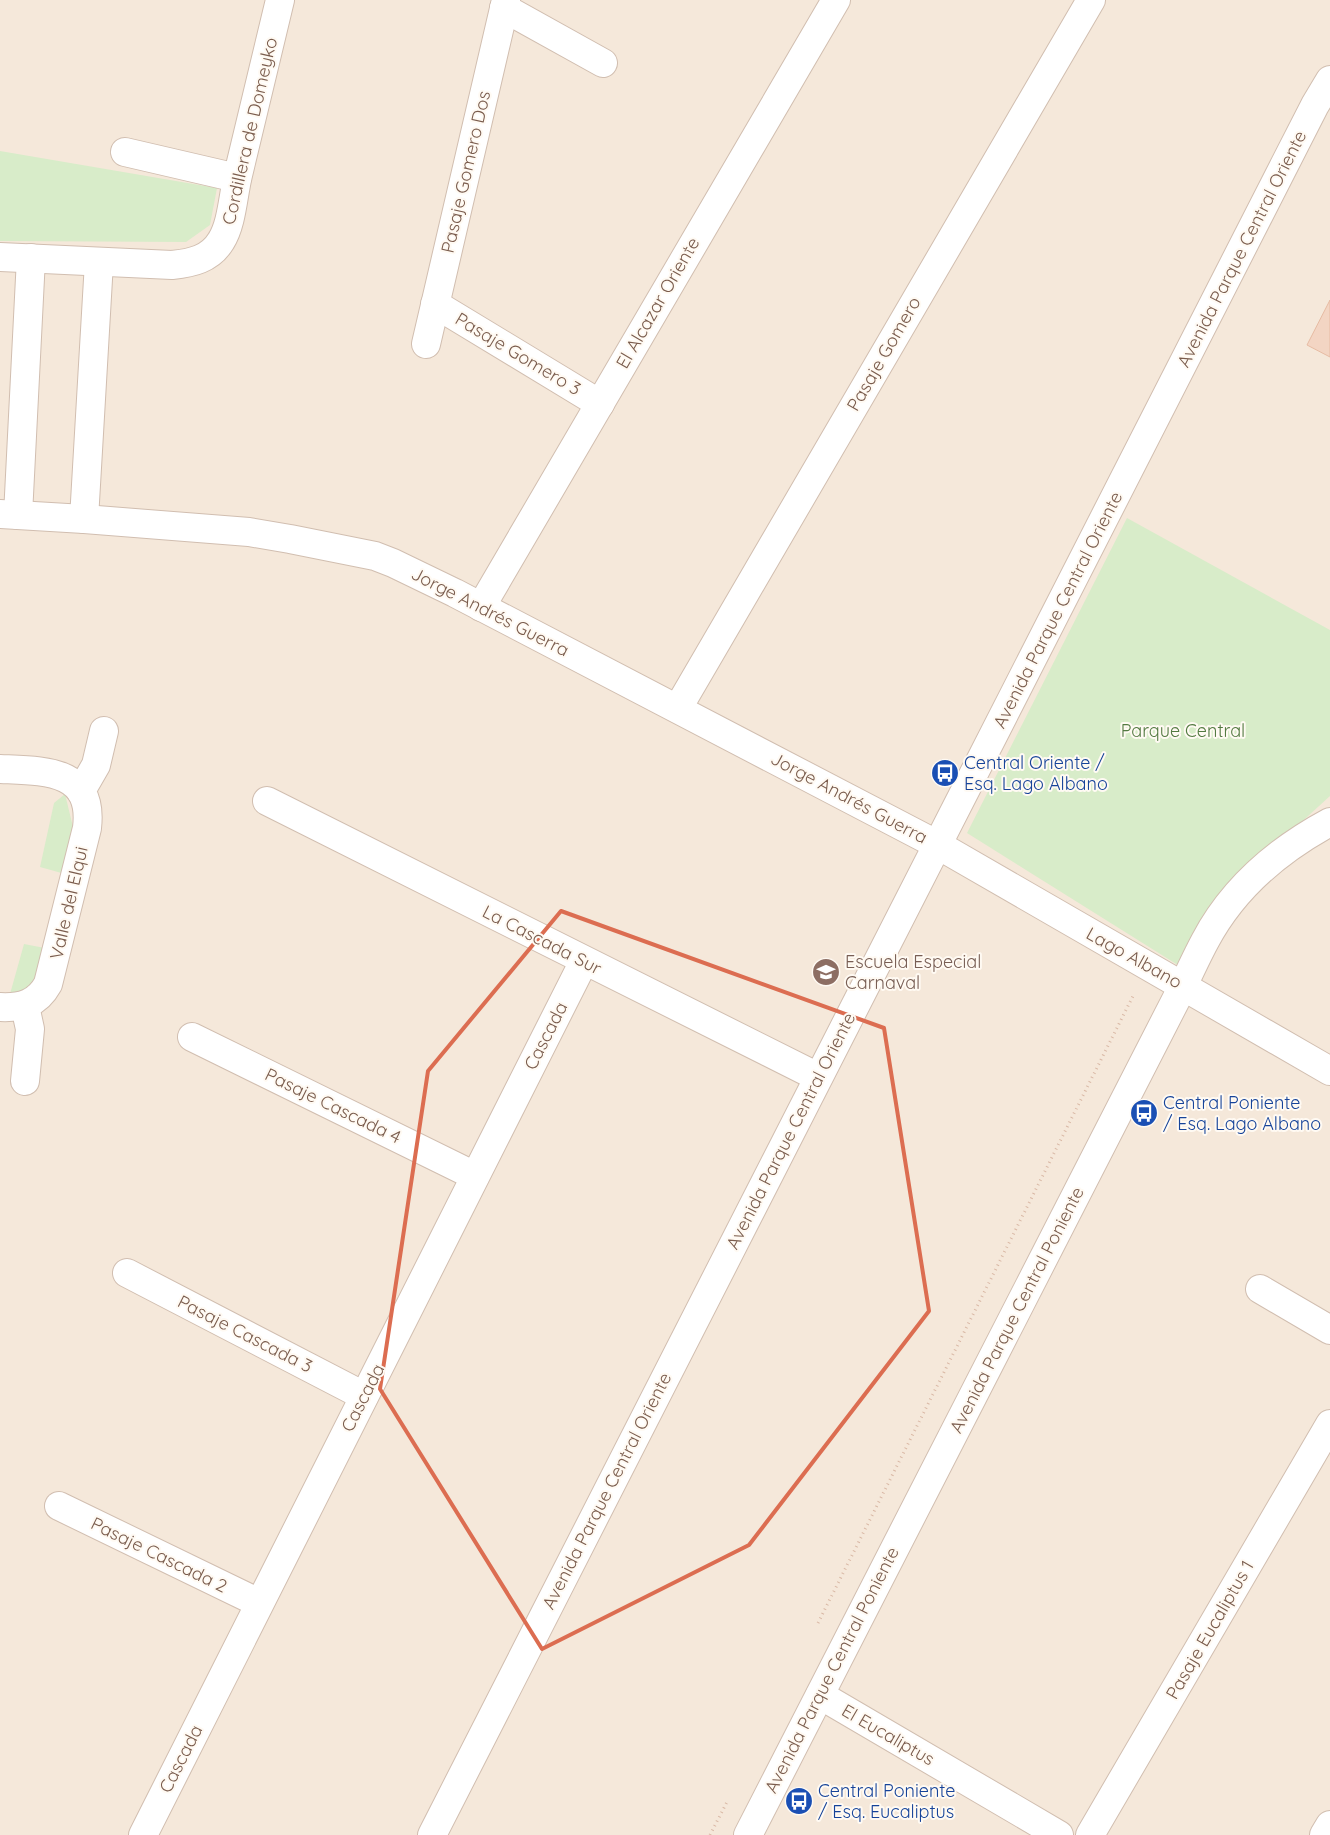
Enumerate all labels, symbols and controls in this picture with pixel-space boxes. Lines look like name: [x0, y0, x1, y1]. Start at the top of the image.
street label: Cordillera de Domeyko: [217, 35, 282, 227]
street label: Pasaje Gomero Dos: [436, 89, 495, 255]
street label: Avenida Parque Central Oriente: [1172, 127, 1311, 371]
street label: El Alcazar Oriente: [611, 233, 704, 373]
street label: Pasaje Gomero: [842, 292, 926, 415]
street label: Pasaje Gomero 3: [451, 307, 585, 400]
street label: Avenida Parque Central Oriente: [988, 488, 1127, 732]
street label: Jorge Andrés Guerra: [407, 562, 573, 661]
park label: Parque Central: [1121, 719, 1245, 742]
street label: Jorge Andrés Guerra: [767, 746, 932, 849]
place label: Central Oriente / Esq. Lago Albano: [964, 751, 1108, 795]
bus stop icon: Central Oriente / Esq. Lago Albano: [930, 758, 960, 788]
street label: Valle del Elqui: [44, 844, 93, 962]
street label: La Cascada Sur: [479, 900, 606, 980]
street label: Lago Albano: [1082, 922, 1186, 993]
place label: Escuela Especial Carnaval: [845, 950, 981, 994]
school or university icon: Escuela Especial Carnaval: [811, 957, 841, 987]
street label: Cascada: [519, 998, 572, 1074]
street label: Avenida Parque Central Oriente: [721, 1009, 860, 1253]
street label: Pasaje Cascada 4: [261, 1063, 405, 1148]
place label: Central Poniente / Esq. Lago Albano: [1163, 1091, 1321, 1135]
bus stop icon: Central Poniente / Esq. Lago Albano: [1129, 1098, 1159, 1128]
street label: Avenida Parque Central Poniente: [944, 1183, 1089, 1437]
street label: Pasaje Cascada 3: [174, 1290, 317, 1378]
street label: Cascada: [336, 1360, 389, 1436]
street label: Avenida Parque Central Oriente: [537, 1369, 676, 1613]
street label: Pasaje Cascada 2: [87, 1512, 231, 1598]
street label: Avenida Parque Central Poniente: [759, 1543, 904, 1797]
street label: Pasaje Eucaliptus 1: [1160, 1556, 1259, 1703]
street label: El Eucaliptus: [838, 1699, 939, 1770]
street label: Cascada: [154, 1721, 207, 1797]
place label: Central Poniente / Esq. Eucaliptus: [818, 1779, 956, 1823]
bus stop icon: Central Poniente / Esq. Eucaliptus: [784, 1786, 814, 1816]

